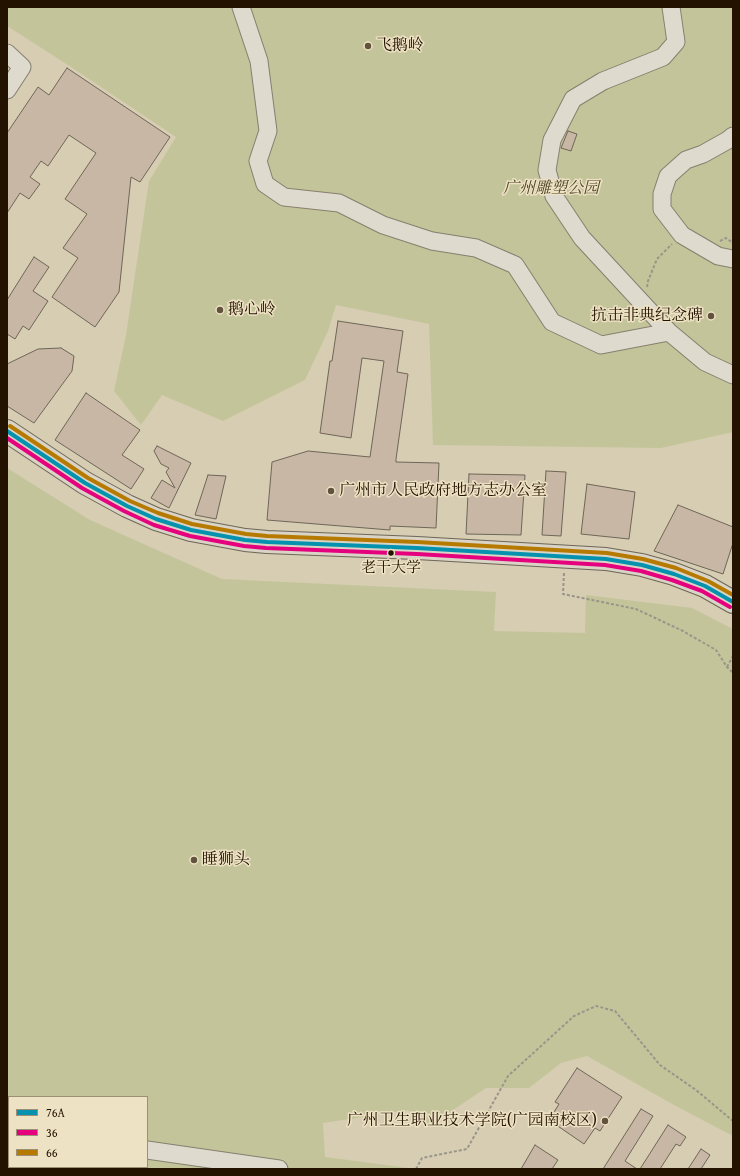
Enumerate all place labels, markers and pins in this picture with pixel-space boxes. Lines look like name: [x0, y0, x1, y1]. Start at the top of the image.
place label: 飞鹅岭: [376, 36, 424, 56]
marker: 飞鹅岭: [363, 41, 373, 51]
place label: 鹅心岭: [228, 300, 276, 320]
marker: 鹅心岭: [215, 305, 225, 315]
place label: 抗击非典纪念碑: [591, 306, 703, 326]
marker: 抗击非典纪念碑: [706, 311, 716, 321]
place label: 广州市人民政府地方志办公室: [339, 481, 547, 501]
marker: 广州市人民政府地方志办公室: [326, 486, 336, 496]
marker: 老干大学: [386, 548, 396, 558]
place label: 老干大学: [361, 559, 421, 577]
place label: 睡狮头: [202, 850, 250, 870]
marker: 睡狮头: [189, 855, 199, 865]
place label: 广州卫生职业技术学院(广园南校区): [347, 1111, 597, 1131]
marker: 广州卫生职业技术学院(广园南校区): [600, 1116, 610, 1126]

